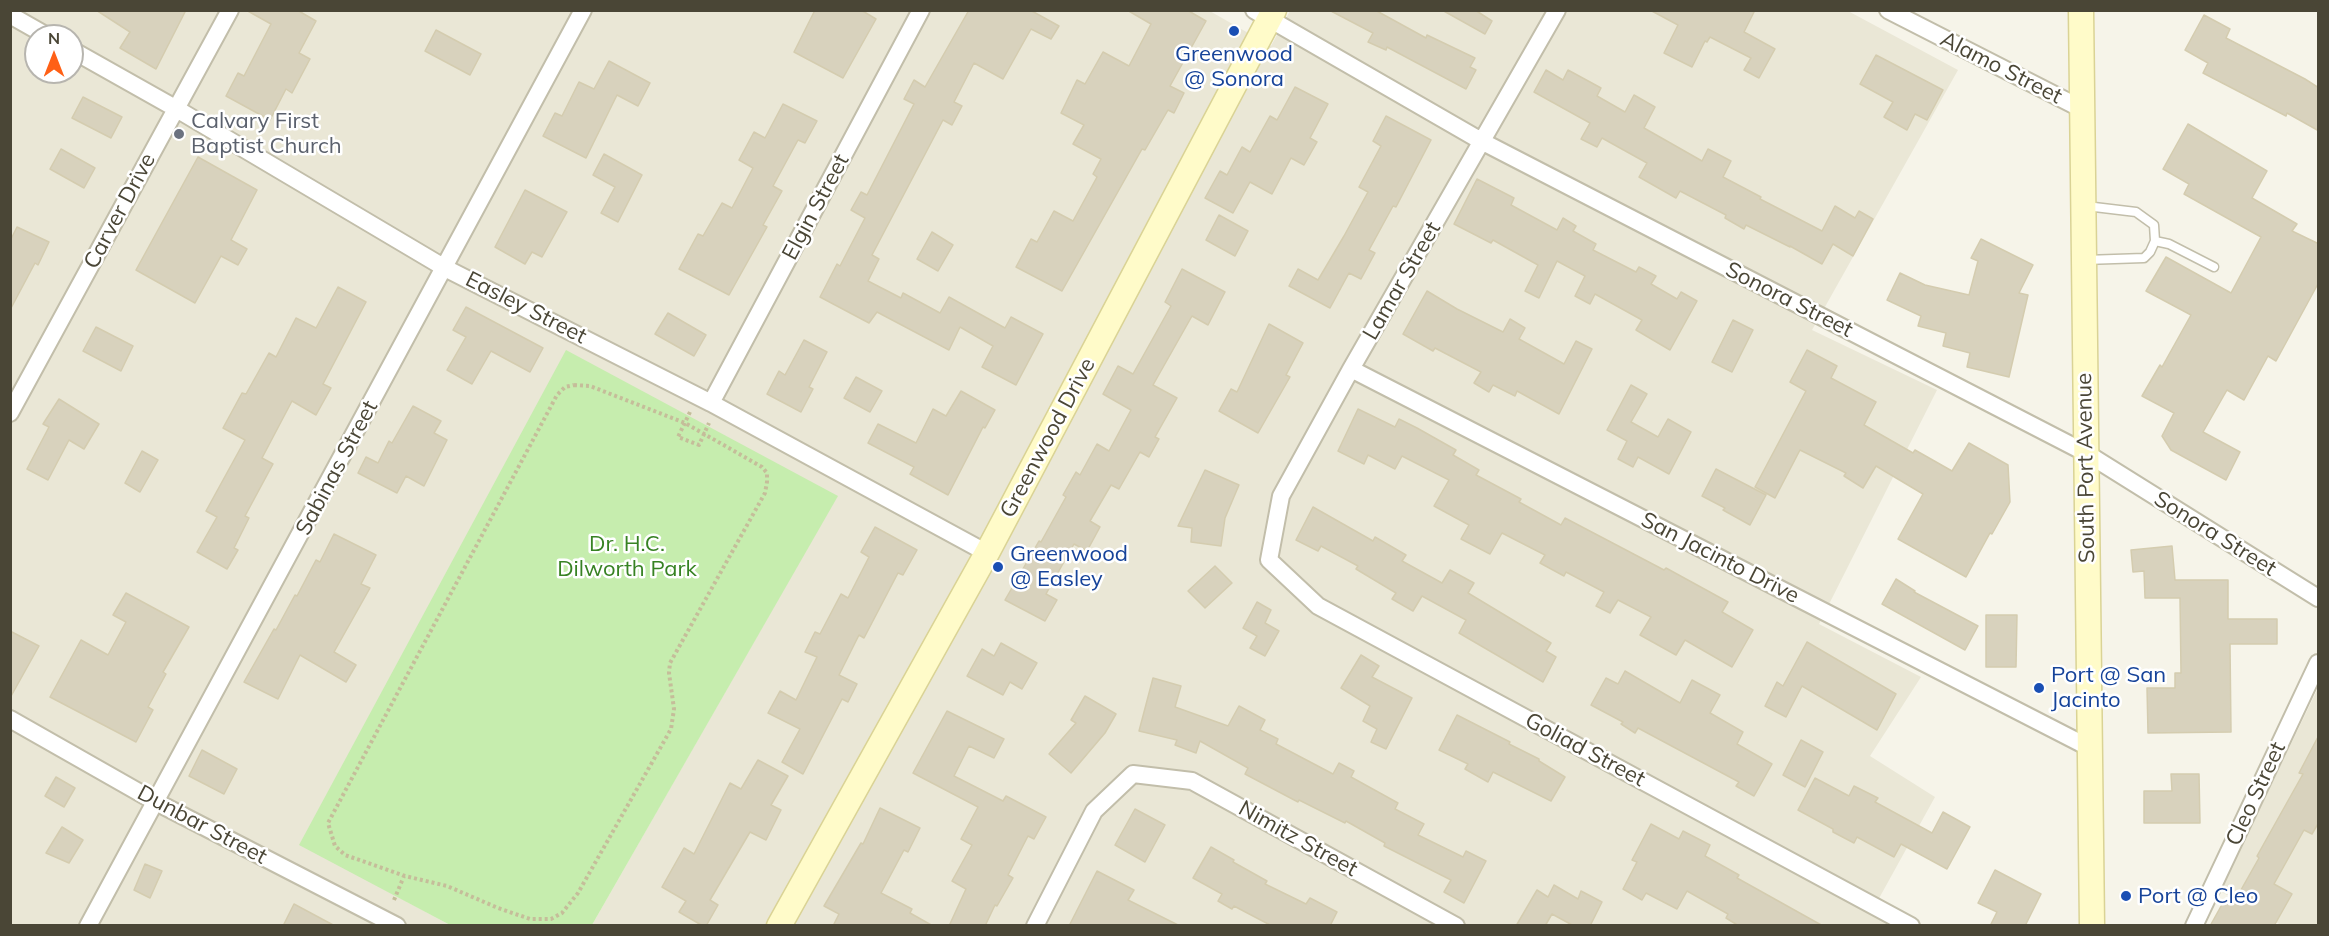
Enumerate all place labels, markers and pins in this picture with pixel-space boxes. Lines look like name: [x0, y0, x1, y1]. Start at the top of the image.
marker: Greenwood @ Sonora: [1227, 24, 1241, 38]
place label: Greenwood @ Sonora: [1175, 41, 1293, 92]
place label: Calvary First Baptist Church: [191, 108, 342, 160]
marker: Calvary First Baptist Church: [172, 127, 186, 141]
place label: Greenwood @ Easley: [1010, 541, 1128, 592]
marker: Greenwood @ Easley: [991, 560, 1005, 574]
place label: Port @ San Jacinto: [2051, 662, 2166, 714]
marker: Port @ San Jacinto: [2032, 681, 2046, 695]
place label: Port @ Cleo: [2138, 883, 2258, 909]
marker: Port @ Cleo: [2119, 889, 2133, 903]

